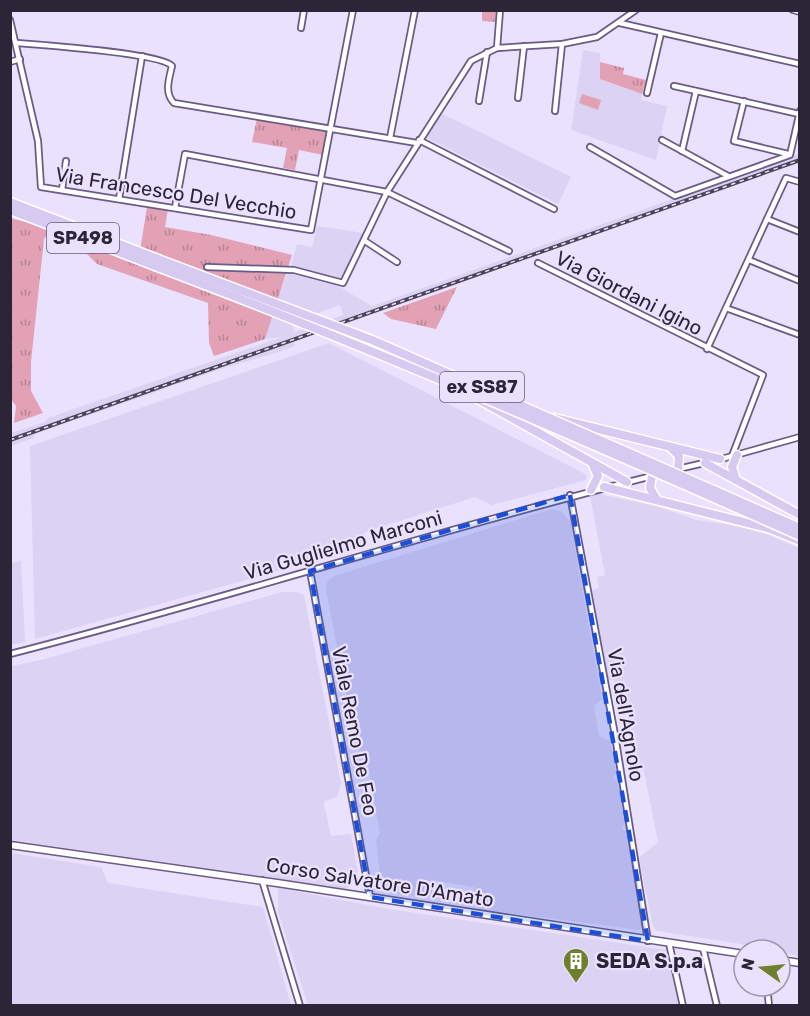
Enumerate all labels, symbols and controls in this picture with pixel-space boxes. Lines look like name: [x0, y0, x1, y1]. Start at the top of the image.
street label: Via Francesco Del Vecchio: [54, 162, 298, 224]
road number: SP498: [47, 223, 119, 253]
street label: Via Giordani Igino: [551, 246, 707, 340]
road number: ex SS87: [440, 372, 524, 402]
street label: Via Guglielmo Marconi: [241, 505, 445, 585]
street label: Viale Remo De Feo: [327, 644, 383, 818]
street label: Via dell'Agnolo: [602, 647, 650, 783]
street label: Corso Salvatore D'Amato: [265, 852, 495, 912]
north arrow: [732, 938, 792, 998]
building icon: SEDA S.p.a: [561, 946, 591, 984]
place label: SEDA S.p.a: [596, 949, 703, 973]
text: N: [737, 956, 759, 972]

